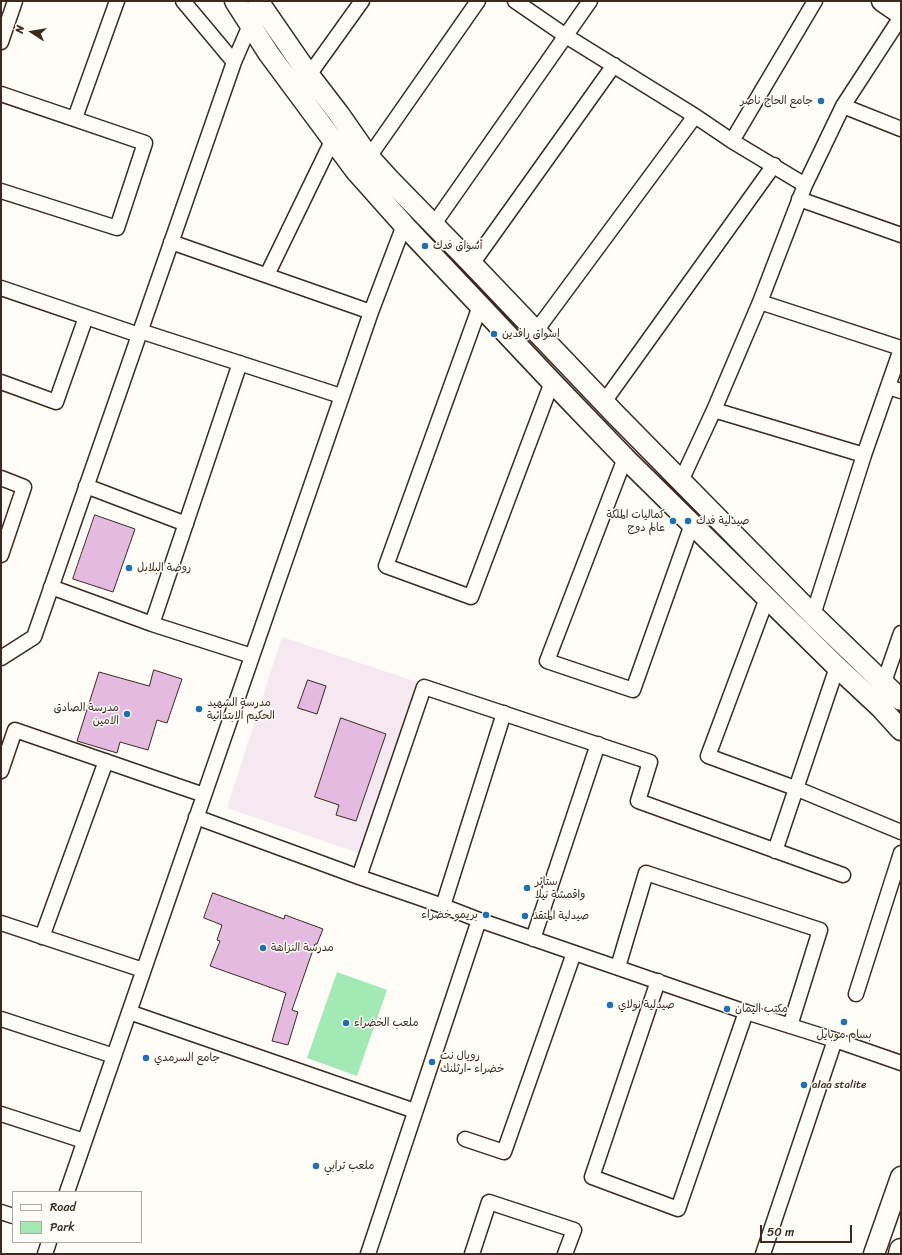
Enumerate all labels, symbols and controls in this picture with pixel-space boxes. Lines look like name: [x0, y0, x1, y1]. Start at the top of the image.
north arrow: [12, 12, 52, 52]
text: N: [10, 24, 30, 35]
place label: جامع الحاج ناصر: [740, 94, 813, 108]
marker: جامع الحاج ناصر: [816, 96, 826, 106]
place label: أسواق فدك: [433, 239, 482, 253]
marker: أسواق فدك: [420, 241, 430, 251]
place label: اسواق رافدين: [502, 327, 560, 341]
marker: اسواق رافدين: [489, 329, 499, 339]
place label: كماليات الملكة عالم دوج: [606, 508, 665, 534]
place label: صيدلية فدك: [696, 514, 749, 528]
marker: كماليات الملكة عالم دوج: [668, 516, 678, 526]
marker: صيدلية فدك: [683, 516, 693, 526]
place label: روضة البلابل: [137, 561, 191, 575]
marker: روضة البلابل: [124, 563, 134, 573]
place label: مدرسة الشهيد الحكيم الابتدائية: [207, 696, 275, 722]
place label: مدرسة الصادق الامين: [54, 701, 119, 727]
marker: مدرسة الشهيد الحكيم الابتدائية: [194, 704, 204, 714]
marker: مدرسة الصادق الامين: [122, 709, 132, 719]
place label: ستائر واقمشة نيلا: [535, 875, 585, 901]
marker: ستائر واقمشة نيلا: [522, 883, 532, 893]
place label: بريمو خضراء: [421, 908, 478, 922]
place label: صيدلية المتقذ: [533, 909, 589, 923]
marker: بريمو خضراء: [481, 910, 491, 920]
marker: صيدلية المتقذ: [520, 911, 530, 921]
place label: مدرسة النزاهة: [271, 941, 334, 955]
marker: مدرسة النزاهة: [258, 943, 268, 953]
place label: صيدلية نولاي: [618, 998, 675, 1012]
marker: صيدلية نولاي: [605, 1000, 615, 1010]
place label: مكتب اليمان: [735, 1002, 788, 1016]
marker: مكتب اليمان: [722, 1004, 732, 1014]
place label: ملعب الخضراء: [354, 1016, 419, 1030]
marker: بسام موبايل: [839, 1017, 849, 1027]
marker: ملعب الخضراء: [341, 1018, 351, 1028]
place label: بسام موبايل: [816, 1028, 872, 1042]
place label: رويال نت خضراء -ارثلنك: [440, 1049, 505, 1075]
place label: جامع السرمدي: [154, 1051, 220, 1065]
marker: جامع السرمدي: [141, 1053, 151, 1063]
marker: رويال نت خضراء -ارثلنك: [427, 1057, 437, 1067]
place label: alaa stalite: [812, 1078, 866, 1092]
marker: alaa stalite: [799, 1080, 809, 1090]
place label: ملعب ترابي: [324, 1159, 374, 1173]
marker: ملعب ترابي: [311, 1161, 321, 1171]
legend: [12, 1191, 142, 1243]
text: Road: [50, 1196, 76, 1218]
text: Park: [50, 1216, 75, 1238]
scale bar: [762, 1217, 854, 1243]
text: 50 m: [767, 1221, 794, 1243]

